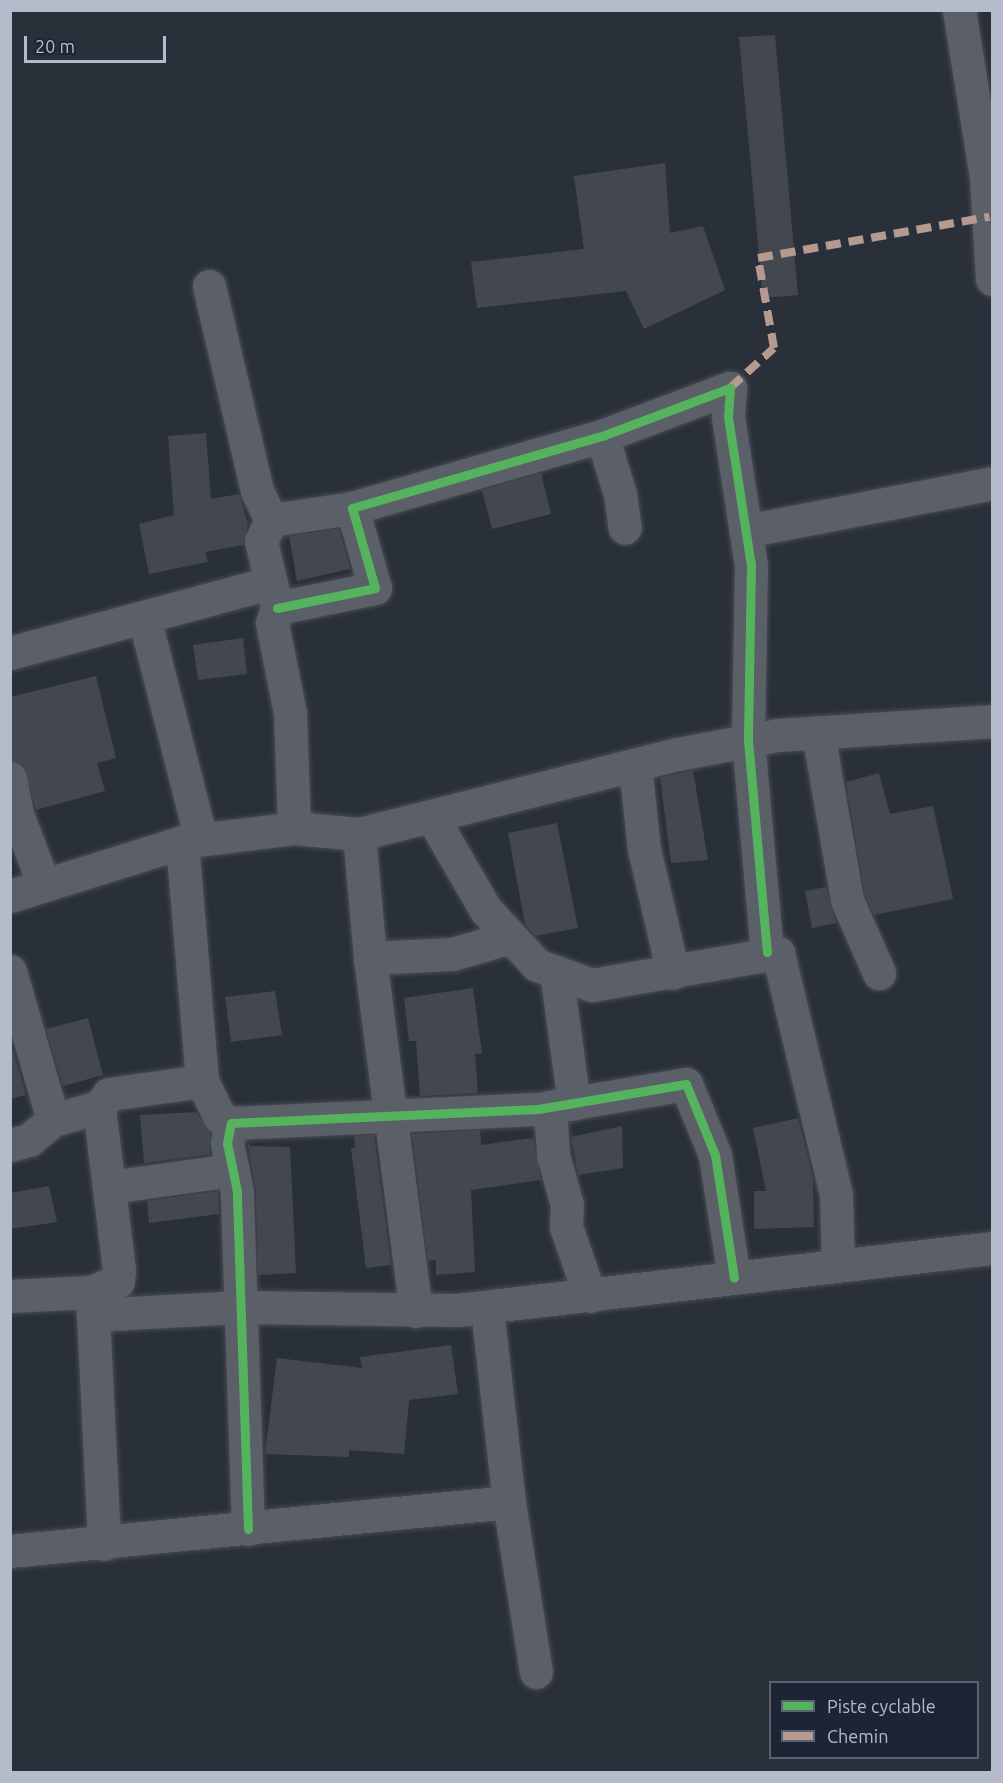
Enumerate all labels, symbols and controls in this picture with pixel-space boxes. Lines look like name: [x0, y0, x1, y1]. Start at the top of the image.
scale bar: [27, 24, 170, 62]
text: 20 m: [35, 36, 75, 56]
legend: [769, 1681, 979, 1759]
text: Piste cyclable: [827, 1696, 936, 1716]
text: Chemin: [827, 1726, 888, 1746]

